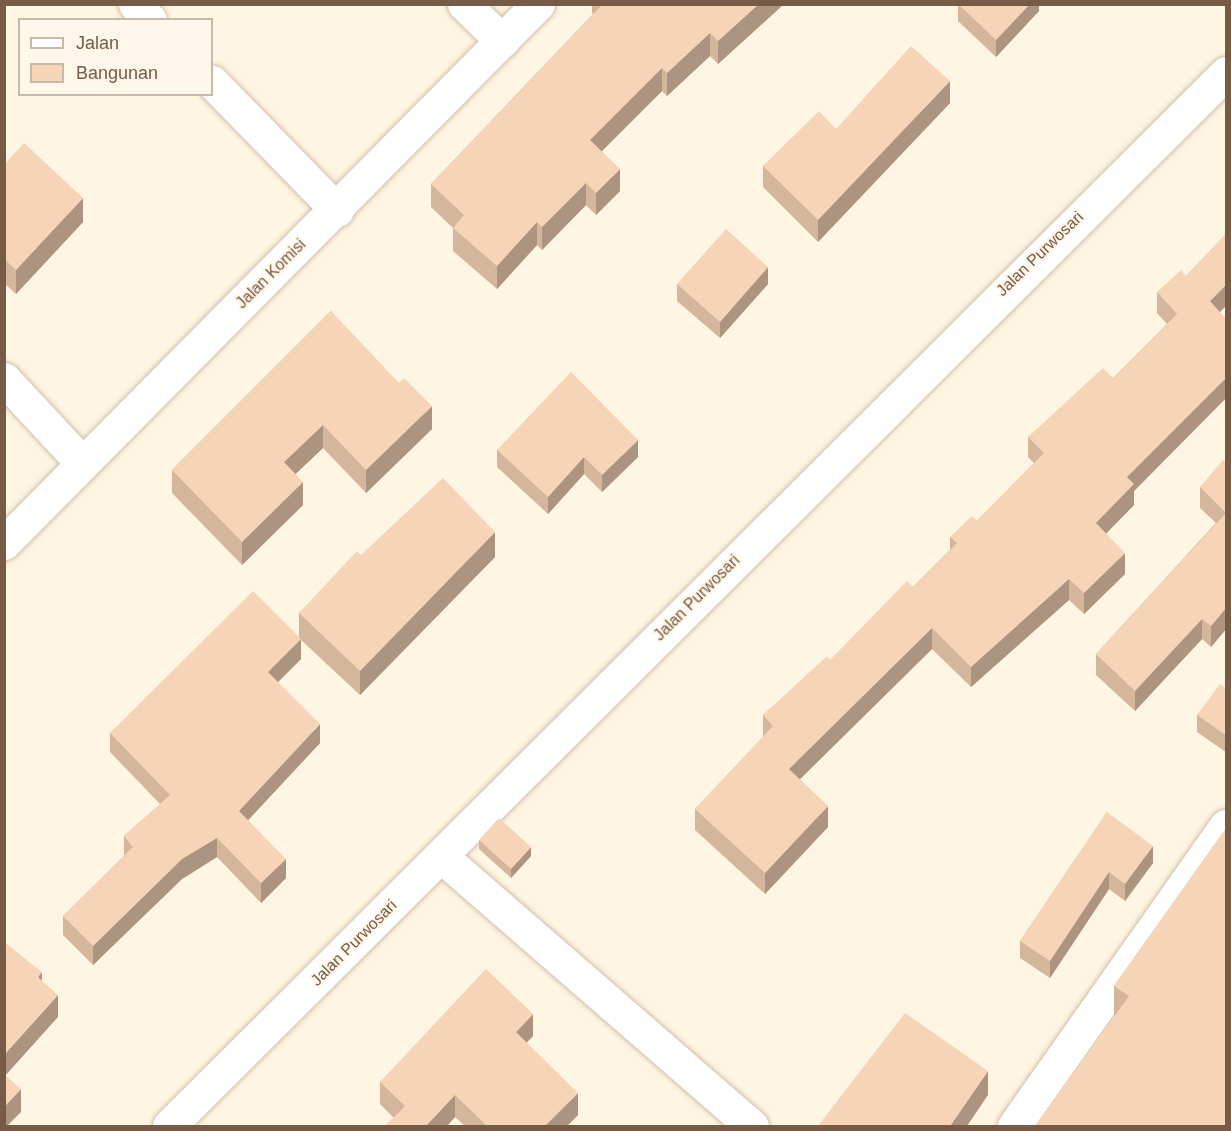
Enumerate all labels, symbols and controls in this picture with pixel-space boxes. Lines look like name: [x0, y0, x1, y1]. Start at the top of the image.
legend: [18, 18, 213, 96]
text: Jalan: [76, 33, 119, 53]
text: Bangunan: [76, 63, 158, 83]
street label: Jalan Purwosari: [992, 208, 1088, 300]
street label: Jalan Komisi: [232, 235, 310, 313]
street label: Jalan Purwosari: [650, 551, 744, 645]
street label: Jalan Purwosari: [307, 896, 401, 990]

